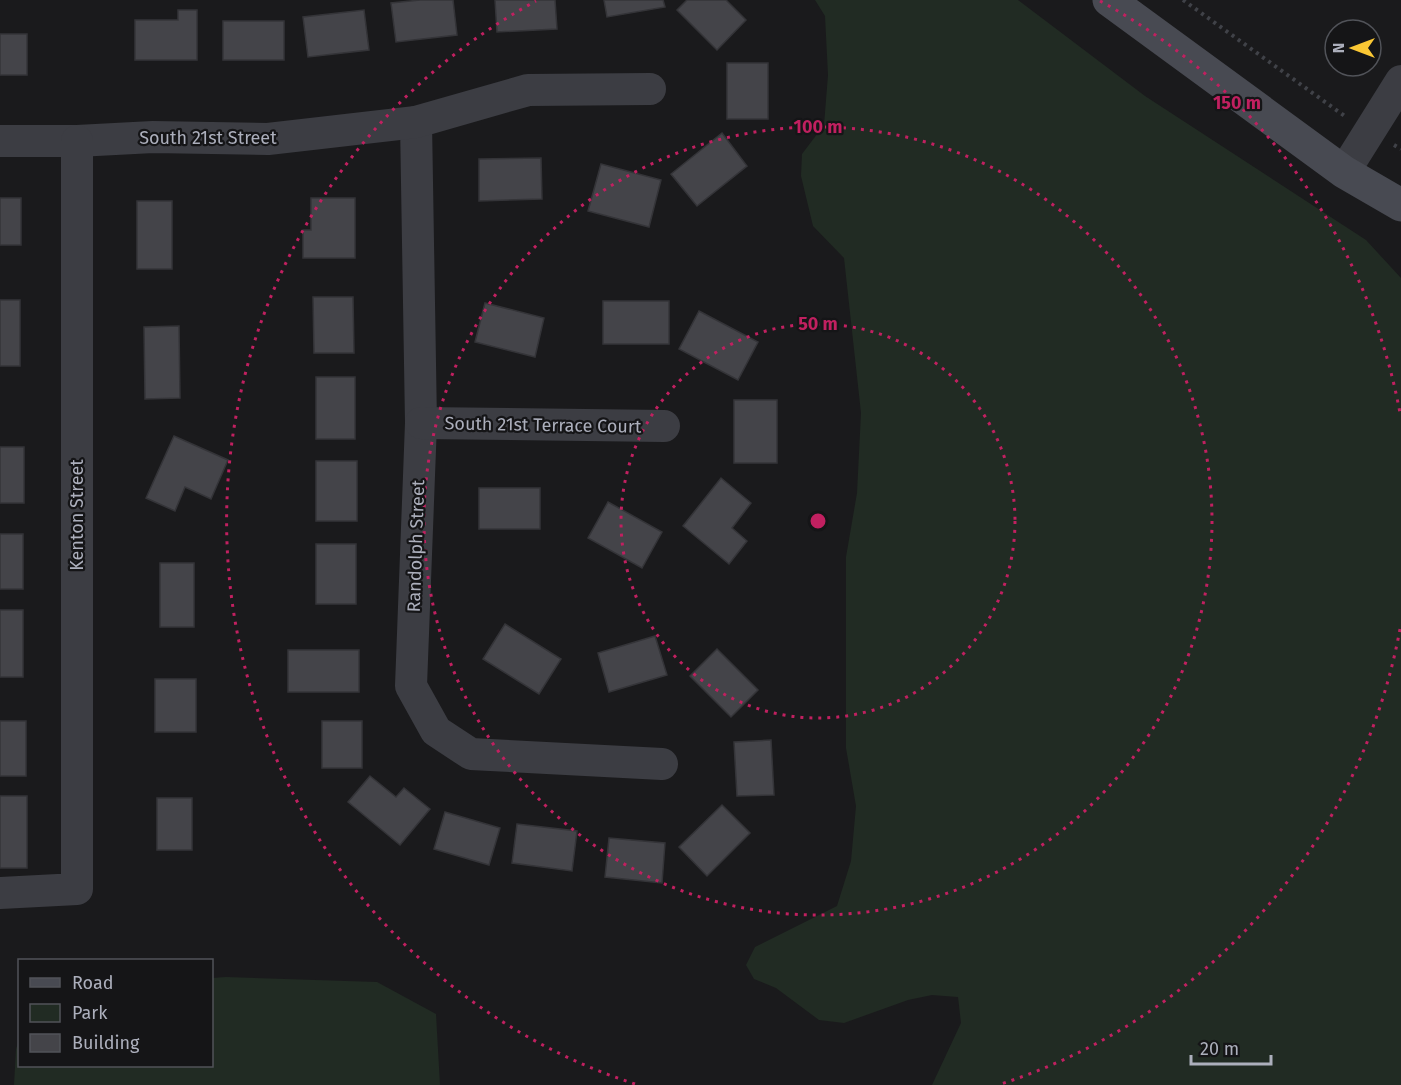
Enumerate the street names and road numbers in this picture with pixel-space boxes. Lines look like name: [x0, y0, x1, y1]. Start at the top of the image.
street label: South 21st Street: [139, 127, 277, 149]
street label: South 21st Terrace Court: [444, 412, 642, 438]
street label: Kenton Street: [66, 459, 88, 571]
street label: Randolph Street: [403, 479, 429, 613]

